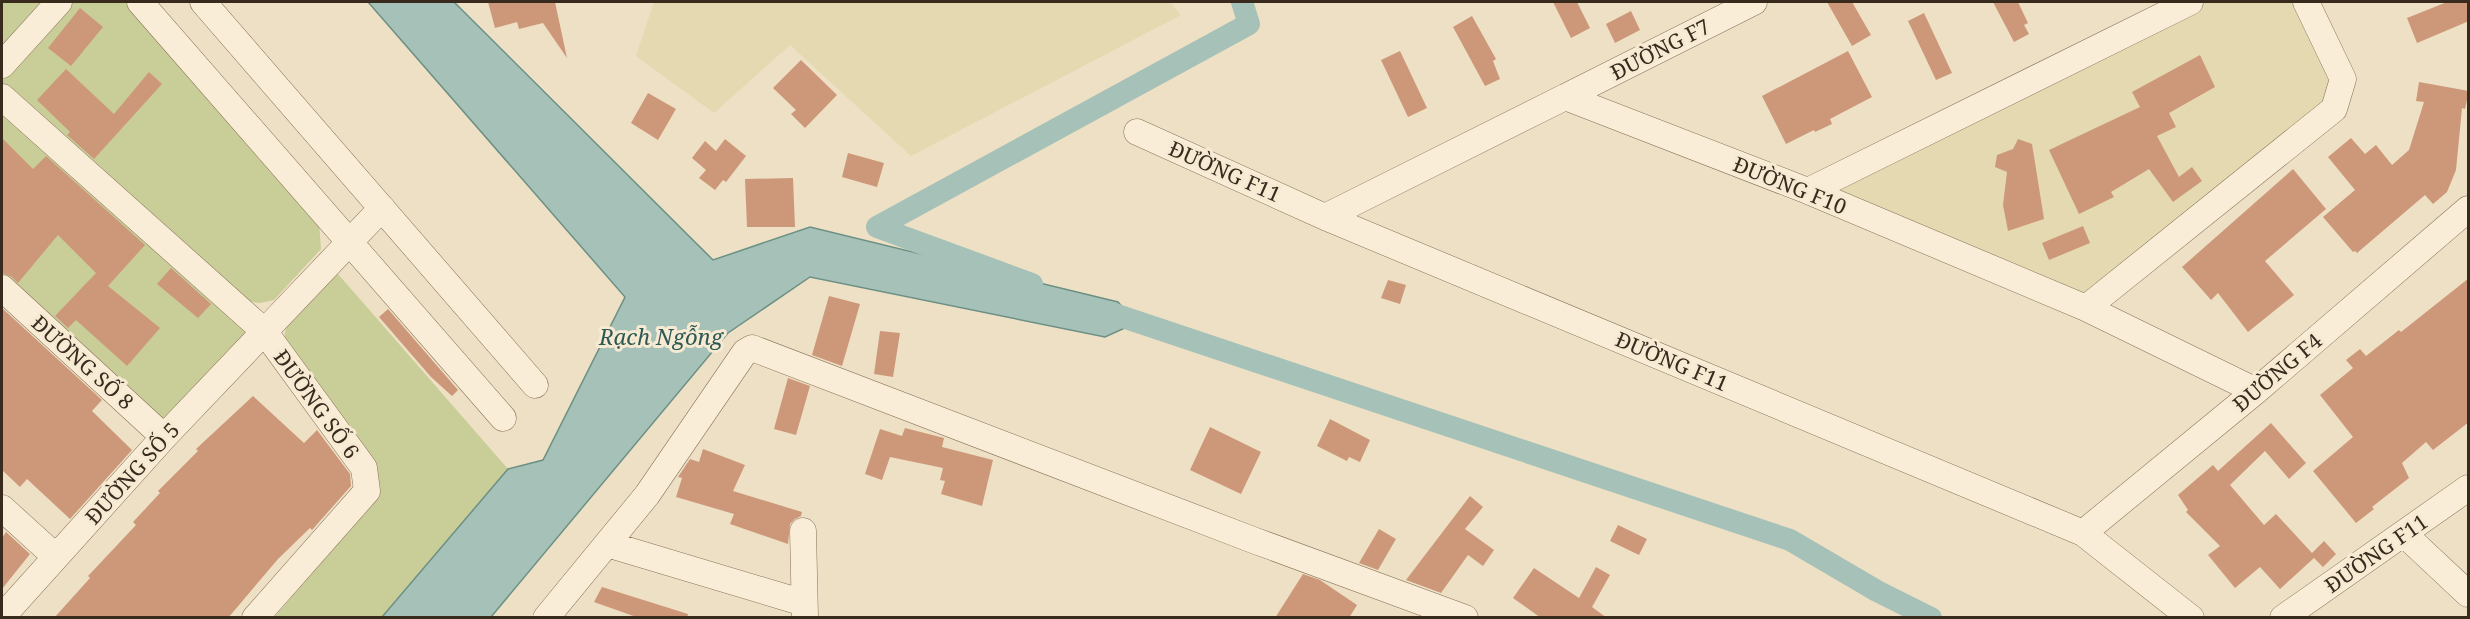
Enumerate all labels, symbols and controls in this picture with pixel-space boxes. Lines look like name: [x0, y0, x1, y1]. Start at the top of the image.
street label: ĐƯỜNG F7: [1605, 12, 1715, 86]
street label: ĐƯỜNG F11: [1165, 134, 1285, 208]
street label: ĐƯỜNG F10: [1729, 150, 1851, 220]
street label: ĐƯỜNG SỐ 8: [26, 309, 140, 415]
water label: Rạch Ngỗng: [598, 321, 725, 351]
street label: ĐƯỜNG F11: [1611, 325, 1733, 397]
street label: ĐƯỜNG F4: [2227, 326, 2328, 417]
street label: ĐƯỜNG SỐ 6: [268, 344, 366, 464]
street label: ĐƯỜNG SỐ 5: [79, 416, 185, 530]
street label: ĐƯỜNG F11: [2319, 507, 2433, 599]

